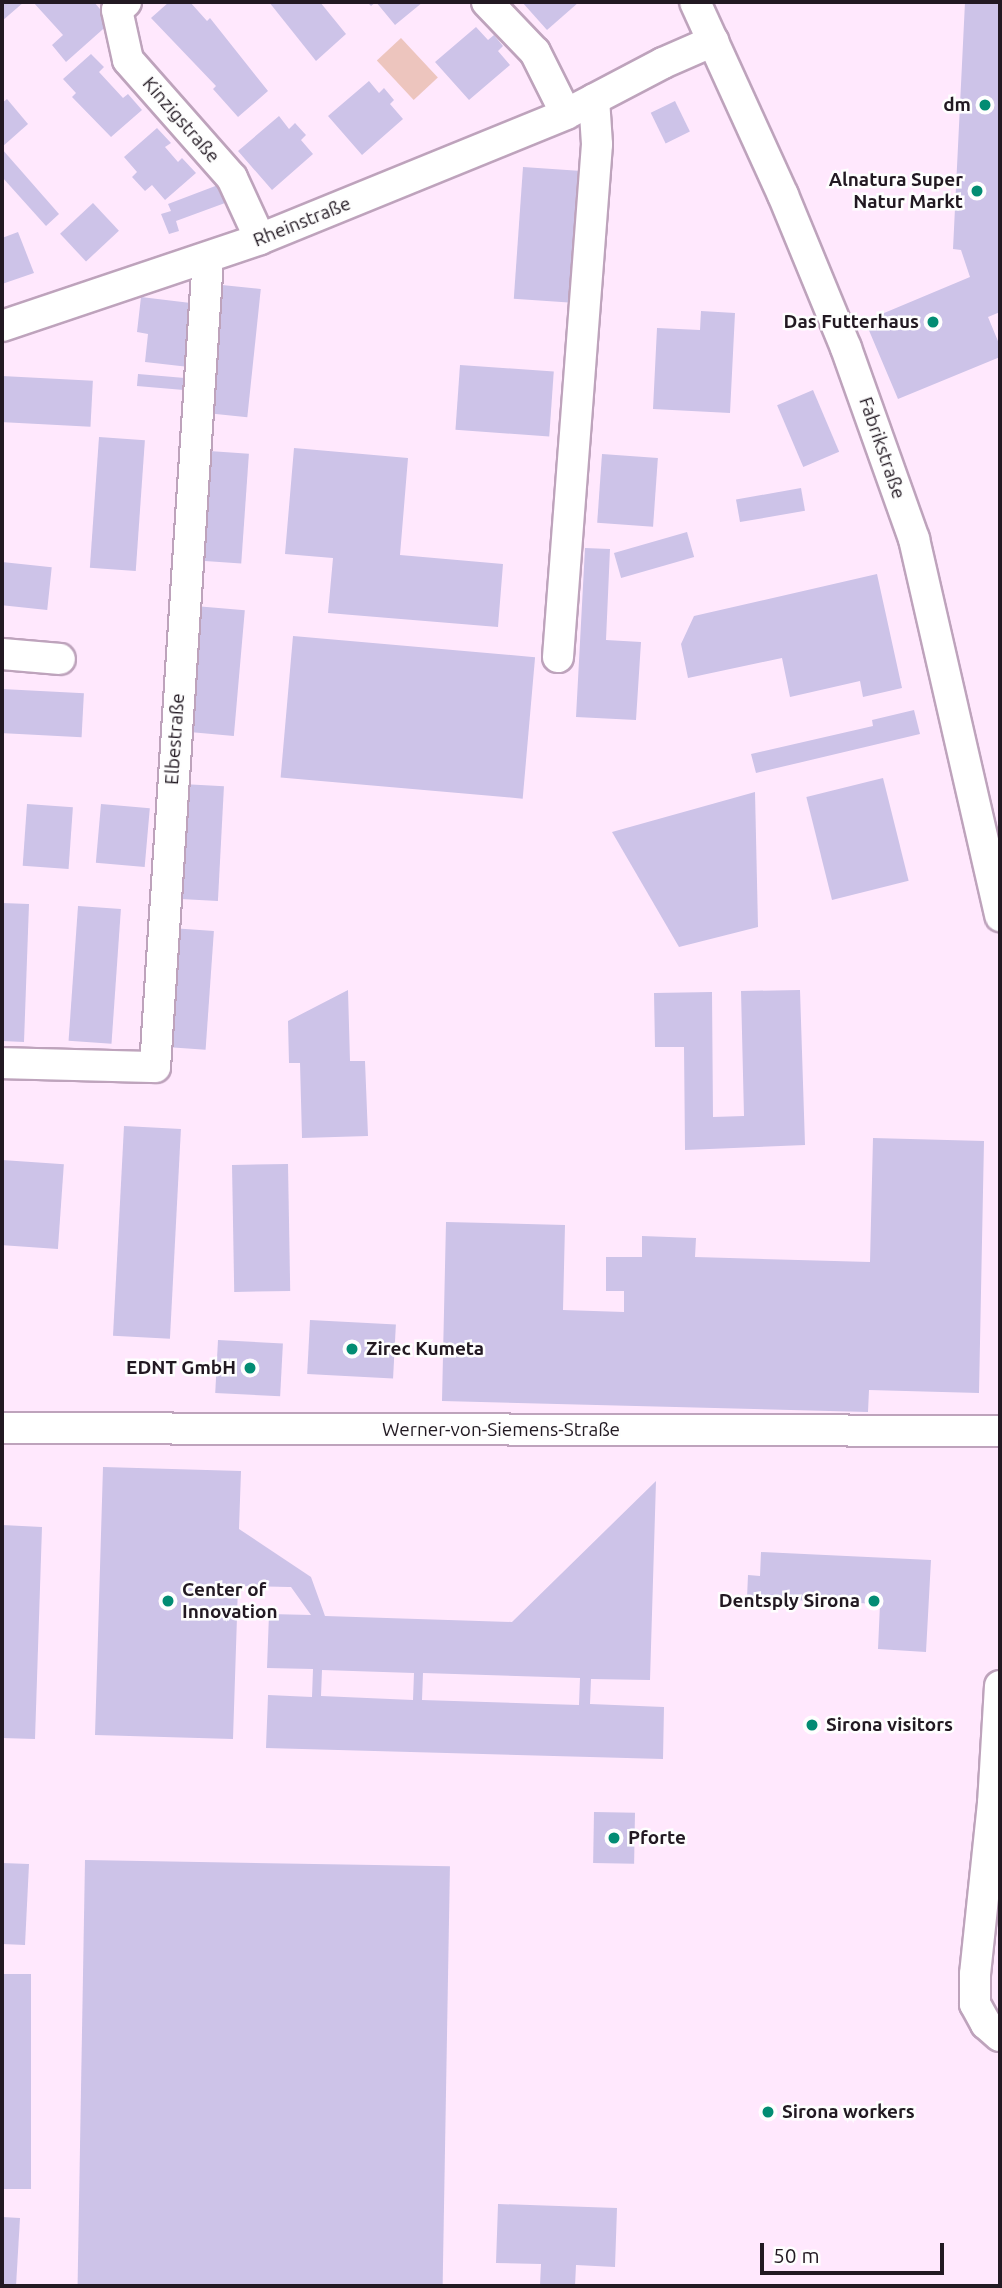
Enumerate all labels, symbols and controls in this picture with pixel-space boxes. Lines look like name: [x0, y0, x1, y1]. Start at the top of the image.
street label: Kinzigstraße: [138, 72, 224, 168]
place label: dm: [943, 94, 971, 116]
marker: dm: [977, 97, 993, 113]
place label: Alnatura Super Natur Markt: [829, 169, 963, 213]
marker: Alnatura Super Natur Markt: [969, 183, 985, 199]
street label: Rheinstraße: [250, 192, 354, 252]
place label: Das Futterhaus: [784, 311, 919, 333]
marker: Das Futterhaus: [925, 314, 941, 330]
street label: Fabrikstraße: [854, 394, 910, 502]
street label: Elbestraße: [160, 692, 190, 786]
place label: Zirec Kumeta: [366, 1338, 484, 1360]
marker: Zirec Kumeta: [344, 1341, 360, 1357]
place label: EDNT GmbH: [126, 1357, 236, 1379]
marker: EDNT GmbH: [242, 1360, 258, 1376]
street label: Werner-von-Siemens-Straße: [382, 1419, 620, 1441]
place label: Center of Innovation: [182, 1579, 278, 1623]
place label: Dentsply Sirona: [719, 1590, 860, 1612]
marker: Center of Innovation: [160, 1593, 176, 1609]
marker: Dentsply Sirona: [866, 1593, 882, 1609]
place label: Sirona visitors: [826, 1714, 953, 1736]
marker: Sirona visitors: [804, 1717, 820, 1733]
place label: Pforte: [628, 1827, 686, 1849]
marker: Pforte: [606, 1830, 622, 1846]
place label: Sirona workers: [782, 2101, 915, 2123]
marker: Sirona workers: [760, 2104, 776, 2120]
scale bar: [764, 2228, 948, 2272]
text: 50 m: [773, 2243, 820, 2267]

